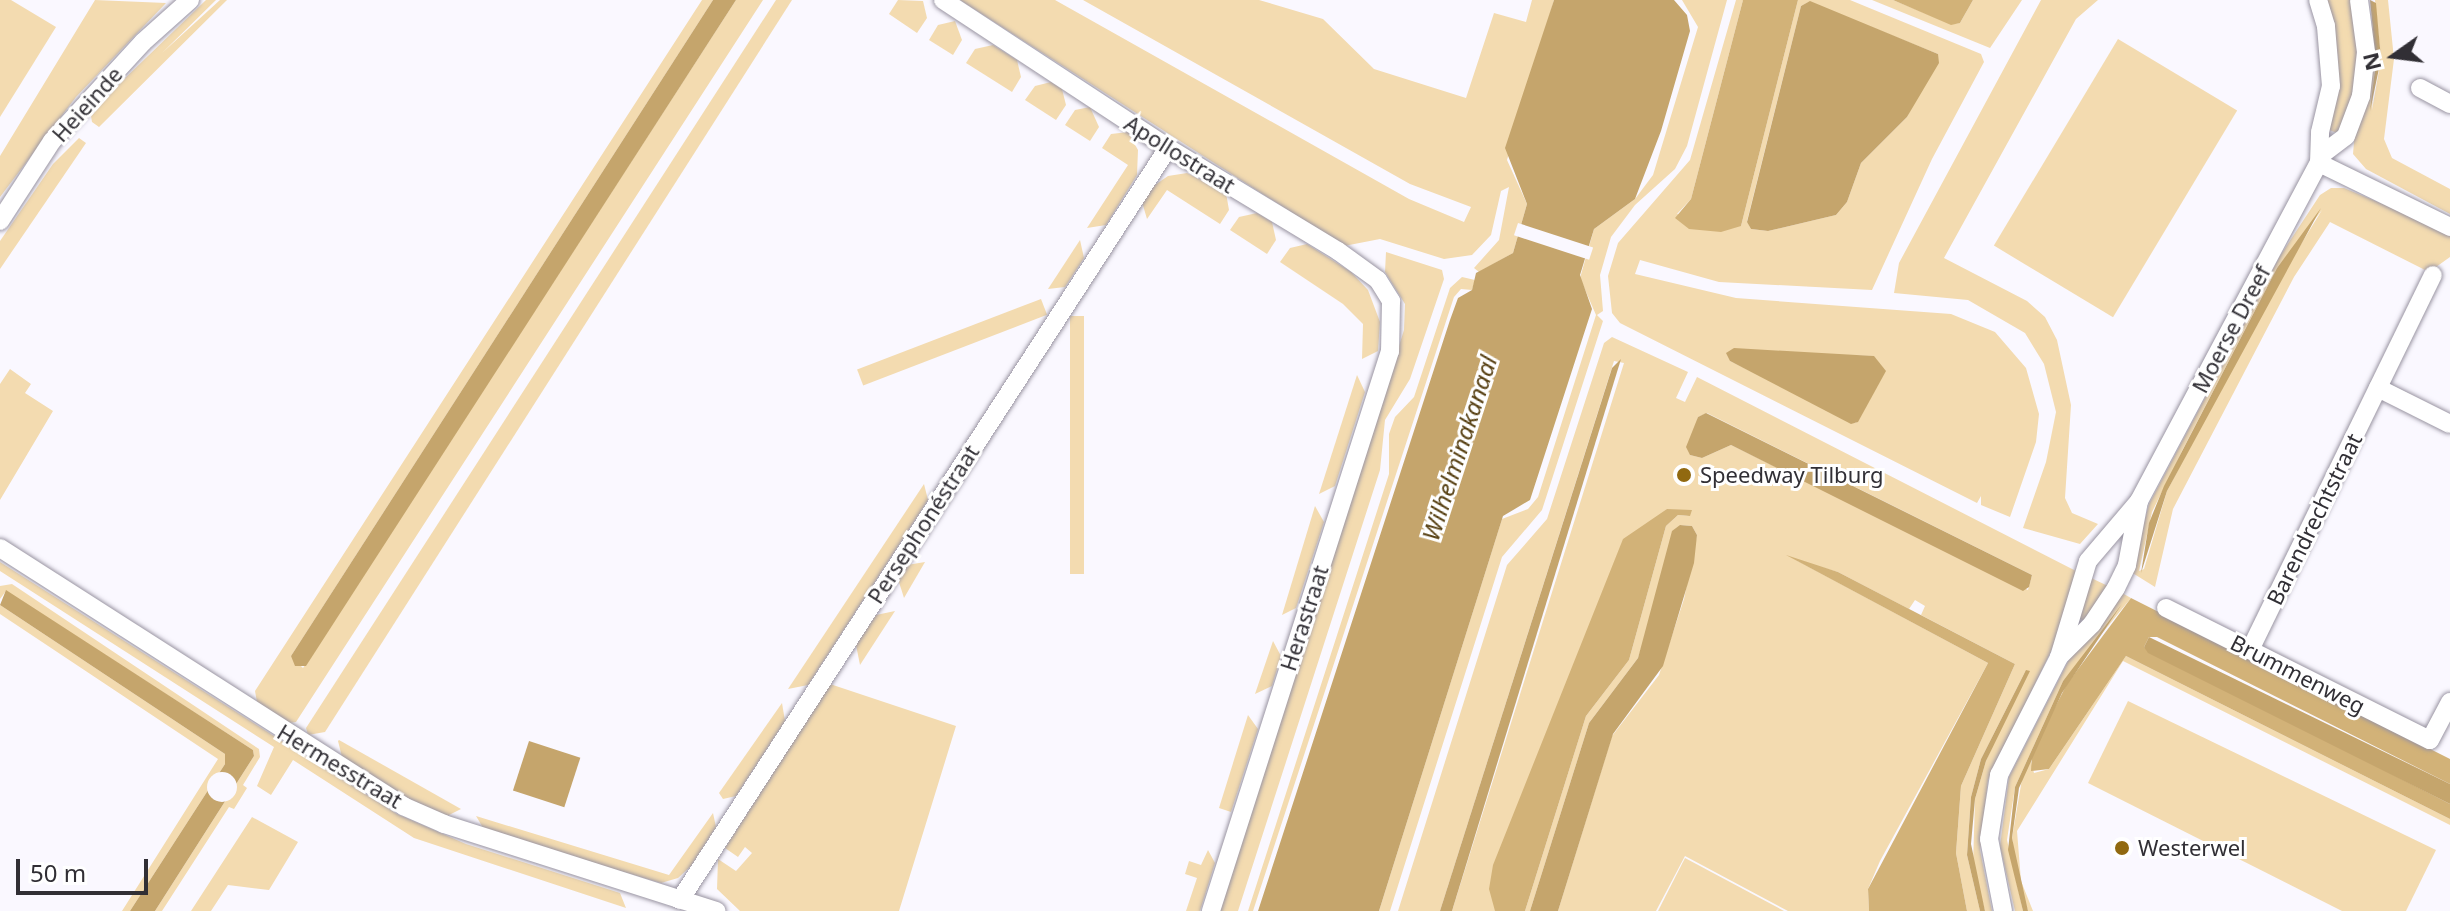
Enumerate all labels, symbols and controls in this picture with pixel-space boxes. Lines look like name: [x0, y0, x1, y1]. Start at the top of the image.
north arrow: [2354, 16, 2434, 96]
text: N: [2354, 50, 2387, 74]
street label: Heieinde: [46, 61, 128, 147]
street label: Apollostraat: [1120, 110, 1240, 198]
street label: Moerse Dreef: [2186, 261, 2276, 397]
water label: Wilhelminakanaal: [1416, 352, 1502, 544]
street label: Barendrechtstraat: [2261, 429, 2367, 609]
street label: Persephonéstraat: [862, 440, 984, 608]
place label: Speedway Tilburg: [1700, 462, 1884, 488]
marker: Speedway Tilburg: [1675, 466, 1693, 484]
street label: Herastraat: [1275, 562, 1333, 674]
street label: Brummenweg: [2226, 629, 2370, 719]
street label: Hermesstraat: [273, 718, 407, 814]
place label: Westerwel: [2138, 835, 2246, 861]
marker: Westerwel: [2113, 839, 2131, 857]
scale bar: [20, 843, 152, 893]
text: 50 m: [30, 856, 86, 889]

